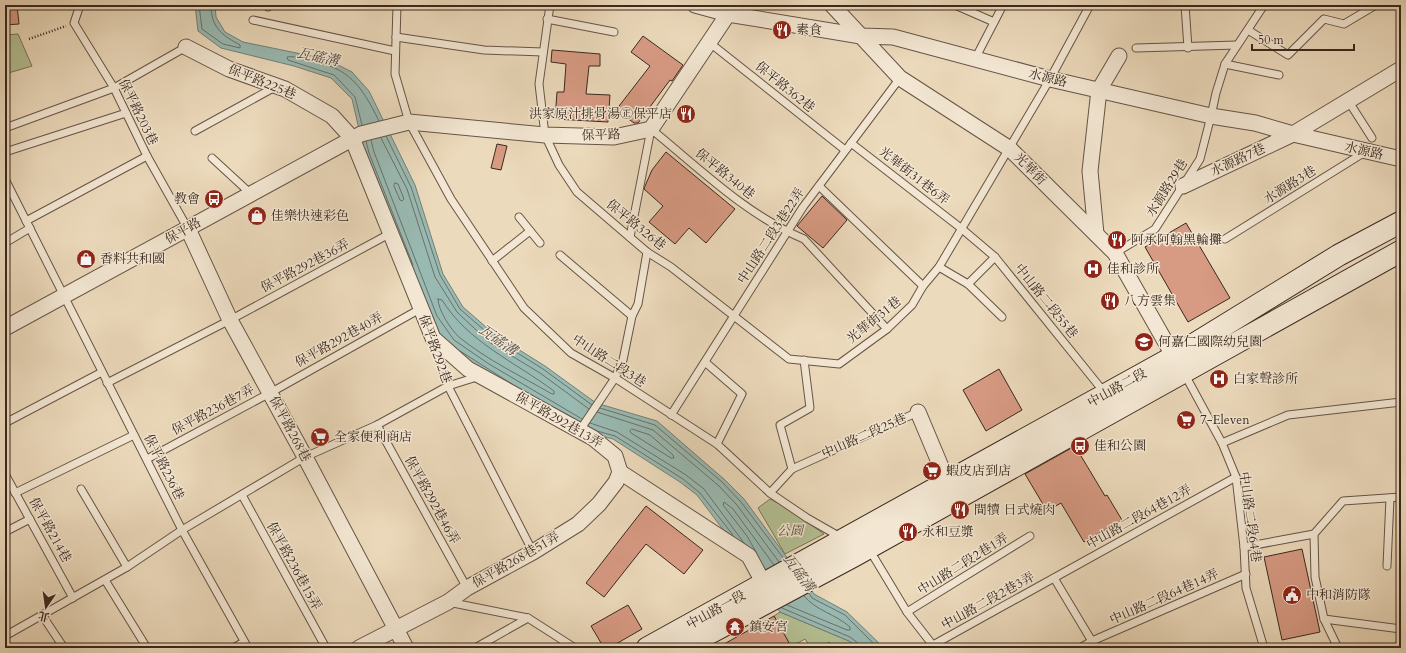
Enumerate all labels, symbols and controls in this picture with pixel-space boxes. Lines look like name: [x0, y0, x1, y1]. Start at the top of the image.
restaurant icon: 素食: [771, 19, 793, 41]
place label: 素食: [796, 21, 822, 39]
scale bar: [1252, 26, 1354, 52]
text: 50 m: [1258, 32, 1285, 48]
water label: 瓦磘溝: [295, 43, 342, 71]
street label: 保平路362巷: [751, 57, 819, 117]
street label: 保平路225巷: [225, 60, 299, 104]
street label: 水源路: [1027, 65, 1069, 91]
street label: 保平路203巷: [114, 76, 162, 148]
restaurant icon: 洪家原汁排骨湯㊣保平店: [675, 103, 697, 125]
place label: 洪家原汁排骨湯㊣保平店: [529, 105, 672, 123]
street label: 保平路: [581, 125, 621, 145]
street label: 水源路: [1343, 138, 1385, 164]
street label: 水源路7巷: [1208, 139, 1268, 181]
street label: 光華街31巷6弄: [875, 143, 953, 209]
street label: 保平路340巷: [691, 144, 759, 204]
street label: 光華街: [1010, 149, 1050, 189]
street label: 水源路29巷: [1142, 156, 1192, 220]
street label: 水源路3巷: [1260, 162, 1320, 208]
street label: 中山路二段3巷22弄: [733, 185, 809, 287]
bus stop icon: 教會: [203, 188, 225, 210]
place label: 教會: [174, 190, 200, 208]
street label: 保平路326巷: [602, 195, 670, 255]
shop icon: 佳樂快速彩色: [246, 205, 268, 227]
place label: 佳樂快速彩色: [271, 207, 349, 225]
street label: 保平路: [162, 214, 204, 248]
restaurant icon: 阿承阿翰黑輪攤: [1106, 229, 1128, 251]
place label: 阿承阿翰黑輪攤: [1131, 231, 1222, 249]
street label: 保平路292巷36弄: [257, 235, 353, 297]
shop icon: 香料共和國: [75, 248, 97, 270]
place label: 香料共和國: [100, 250, 165, 268]
hospital icon: 佳和診所: [1082, 258, 1104, 280]
street label: 中山路二段55巷: [1010, 260, 1082, 342]
place label: 佳和診所: [1107, 260, 1159, 278]
restaurant icon: 八方雲集: [1099, 290, 1121, 312]
street label: 光華街31巷: [843, 292, 905, 348]
place label: 八方雲集: [1124, 292, 1176, 310]
street label: 保平路292巷40弄: [292, 308, 386, 372]
street label: 保平路292巷: [414, 312, 456, 386]
water label: 瓦磘溝: [475, 320, 522, 361]
street label: 中山路二段3巷: [569, 330, 649, 392]
school or university icon: 何嘉仁國際幼兒園: [1133, 331, 1155, 353]
place label: 何嘉仁國際幼兒園: [1158, 333, 1262, 351]
street label: 中山路二段: [1084, 364, 1150, 412]
hospital icon: 白家聲診所: [1208, 368, 1230, 390]
place label: 白家聲診所: [1233, 370, 1298, 388]
street label: 保平路236巷7弄: [168, 381, 258, 439]
street label: 保平路292巷13弄: [512, 388, 606, 452]
street label: 保平路268巷: [265, 393, 315, 465]
street label: 中山路二段25巷: [819, 409, 909, 463]
supermarket icon: 7-Eleven: [1175, 409, 1197, 431]
place label: 7-Eleven: [1200, 411, 1250, 429]
supermarket icon: 全家便利商店: [309, 426, 331, 448]
place label: 全家便利商店: [334, 428, 412, 446]
street label: 保平路236巷: [140, 431, 188, 503]
bus stop icon: 佳和公園: [1069, 435, 1091, 457]
place label: 佳和公園: [1094, 437, 1146, 455]
street label: 保平路292巷46弄: [400, 453, 464, 547]
supermarket icon: 蝦皮店到店: [921, 460, 943, 482]
place label: 蝦皮店到店: [946, 462, 1011, 480]
street label: 中山路二段64巷: [1235, 471, 1265, 563]
street label: 中山路二段64巷12弄: [1083, 481, 1195, 553]
street label: 保平路214巷: [25, 494, 75, 566]
restaurant icon: 間犢 日式燒肉: [949, 499, 971, 521]
place label: 間犢 日式燒肉: [974, 501, 1056, 519]
street label: 保平路236巷15弄: [262, 519, 326, 613]
restaurant icon: 永和豆漿: [897, 521, 919, 543]
park label: 公園: [777, 522, 805, 540]
place label: 永和豆漿: [922, 523, 974, 541]
street label: 保平路268巷51弄: [469, 528, 563, 592]
street label: 中山路二段2巷1弄: [914, 529, 1012, 599]
water label: 瓦磘溝: [779, 550, 820, 597]
street label: 中山路二段64巷14弄: [1107, 565, 1221, 629]
street label: 中山路二段2巷3弄: [938, 568, 1038, 634]
public building icon: 中和消防隊: [1281, 584, 1303, 606]
street label: 中山路一段: [683, 586, 749, 634]
place label: 中和消防隊: [1306, 586, 1371, 604]
north arrow: [26, 587, 66, 627]
text: 北: [37, 608, 51, 625]
temple icon: 鎮安宮: [724, 616, 746, 638]
place label: 鎮安宮: [749, 618, 788, 636]

